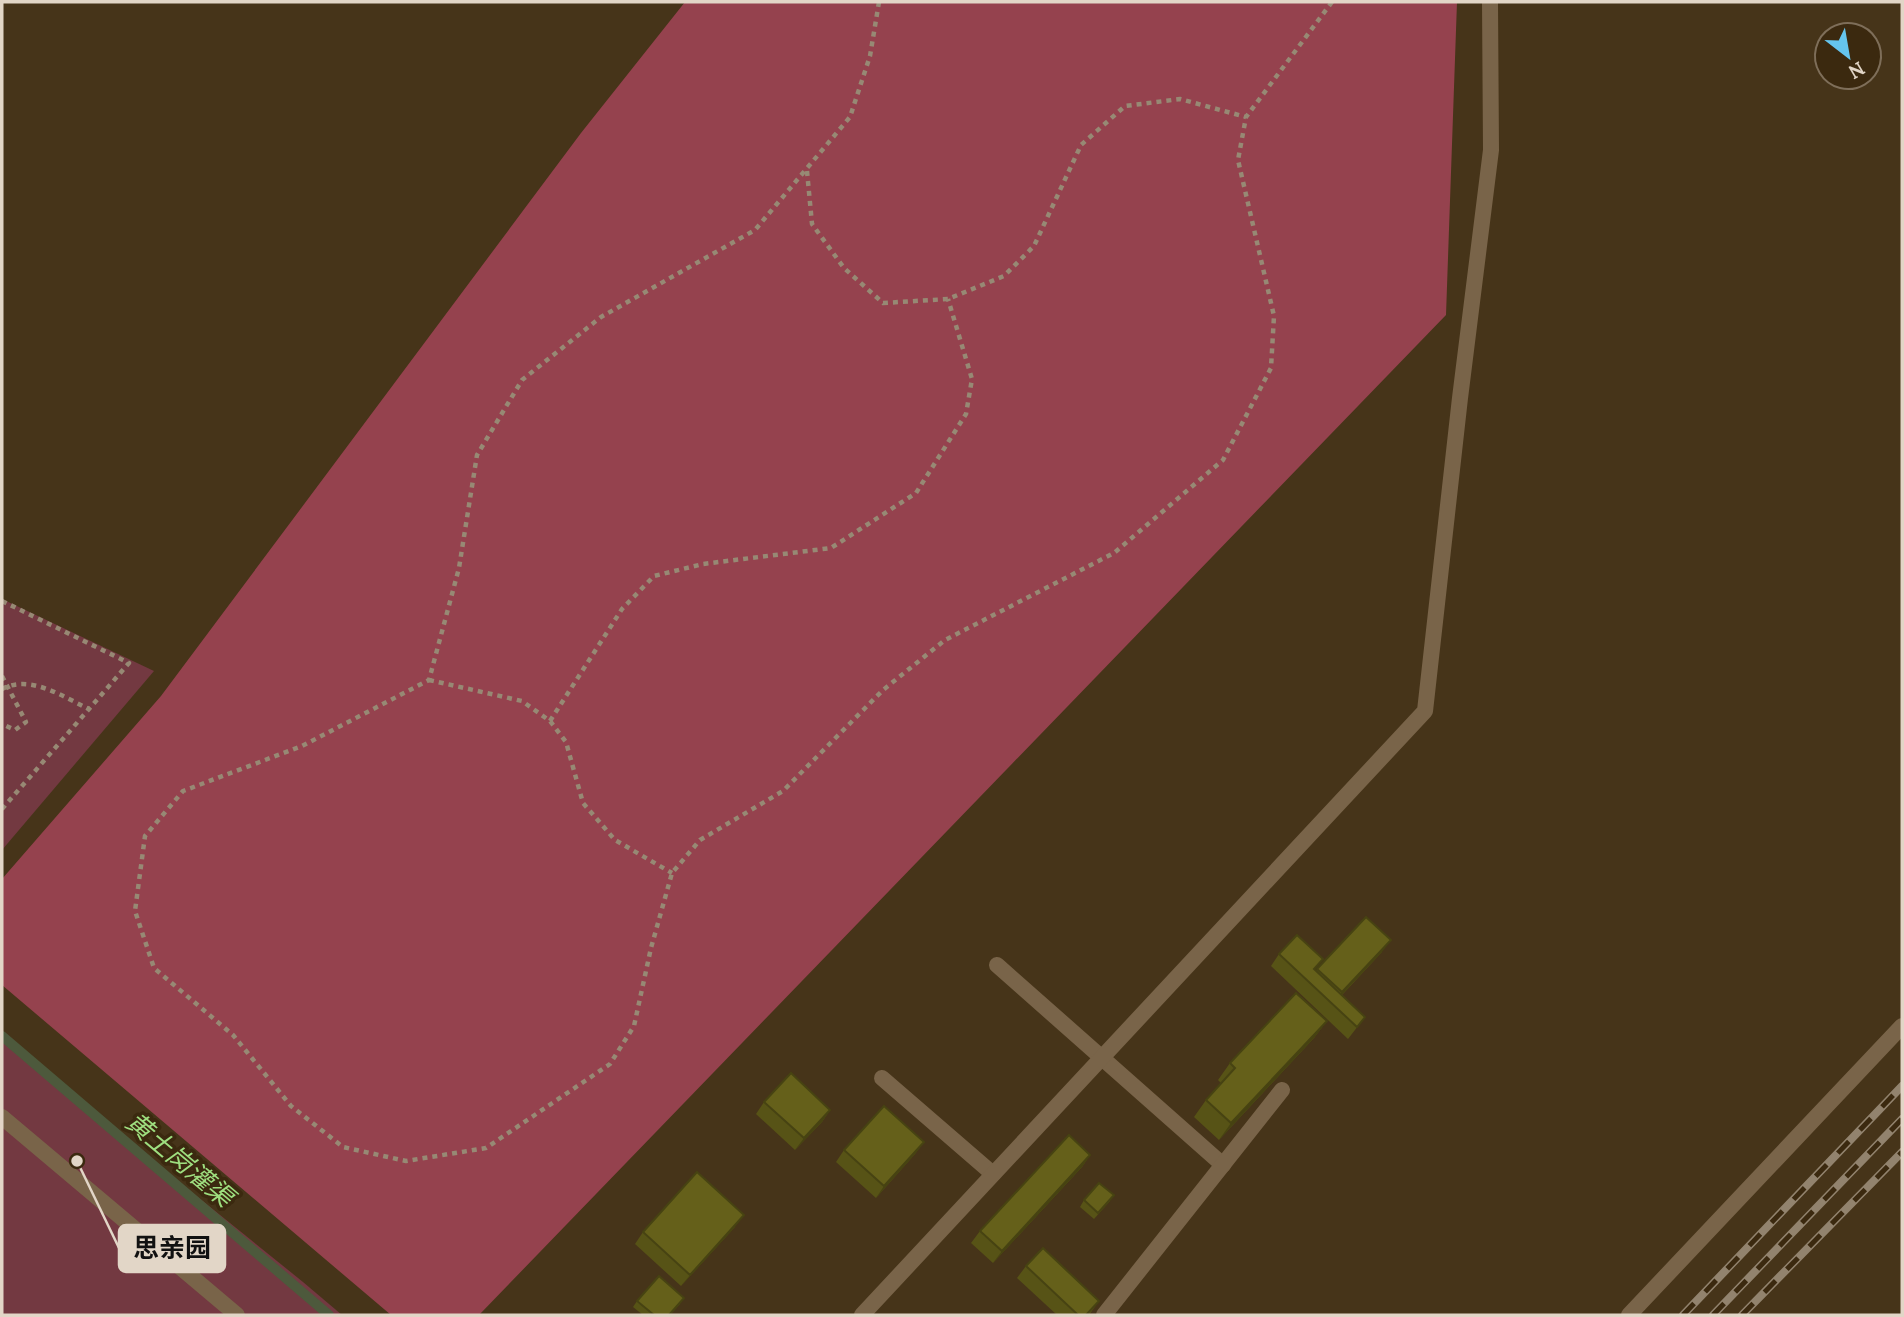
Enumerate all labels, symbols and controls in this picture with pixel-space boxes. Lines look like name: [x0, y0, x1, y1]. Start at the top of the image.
north arrow: [1813, 21, 1883, 91]
text: N: [1844, 57, 1869, 85]
water label: 黄土岗灌渠: [120, 1105, 243, 1216]
callout: 思亲园: [119, 1225, 225, 1272]
text: 思亲园: [133, 1231, 211, 1264]

